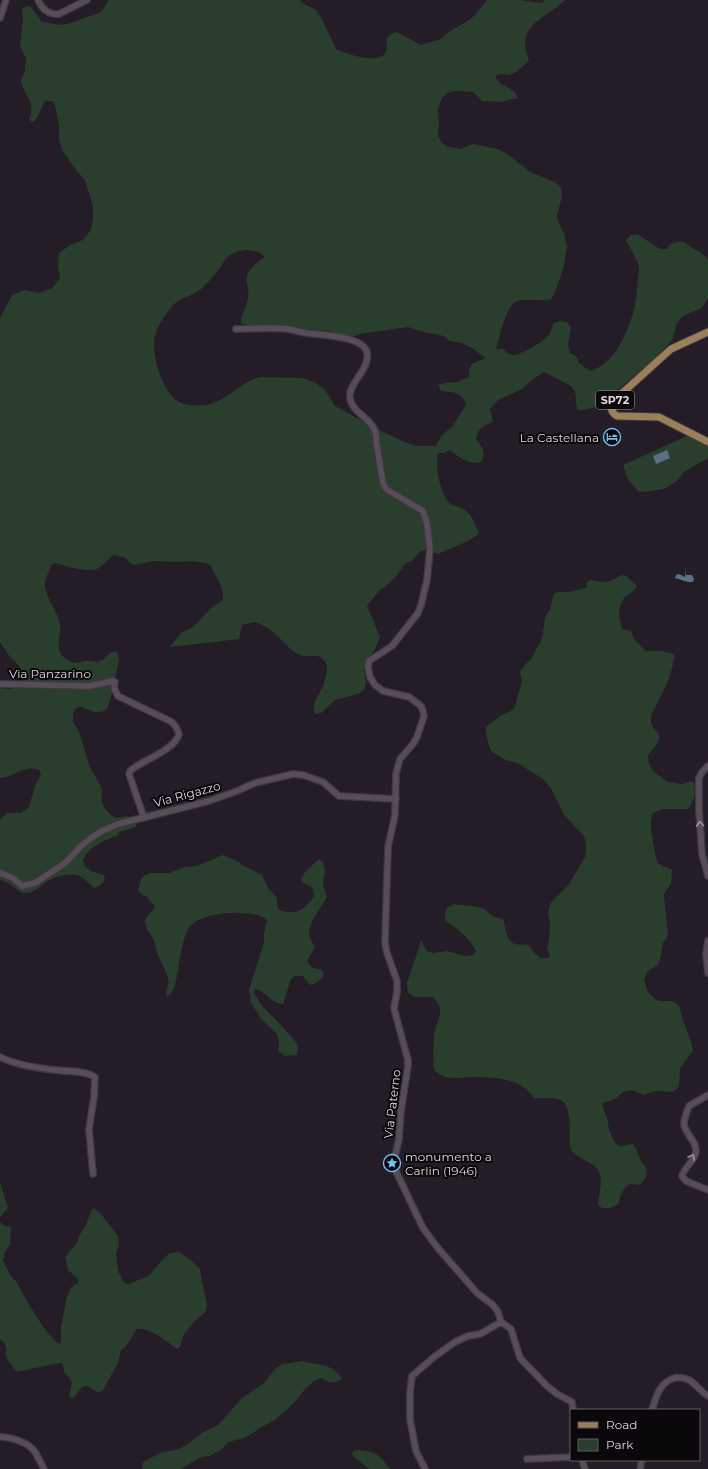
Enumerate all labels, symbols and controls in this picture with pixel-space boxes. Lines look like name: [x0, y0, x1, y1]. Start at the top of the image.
road number: SP72: [596, 391, 634, 409]
hotel icon: La Castellana: [602, 427, 622, 447]
place label: La Castellana: [520, 430, 599, 445]
street label: Via Panzarino: [9, 666, 91, 681]
street label: Via Rigazzo: [152, 778, 222, 810]
one-way arrow: [696, 821, 705, 827]
street label: Via Paterno: [380, 1069, 404, 1139]
place label: monumento a Carlin (1946): [405, 1149, 492, 1178]
place icon: monumento a Carlin (1946): [382, 1153, 402, 1173]
one-way arrow: [688, 1154, 695, 1161]
legend: [570, 1409, 700, 1461]
text: Road: [606, 1417, 637, 1432]
text: Park: [606, 1437, 634, 1452]

